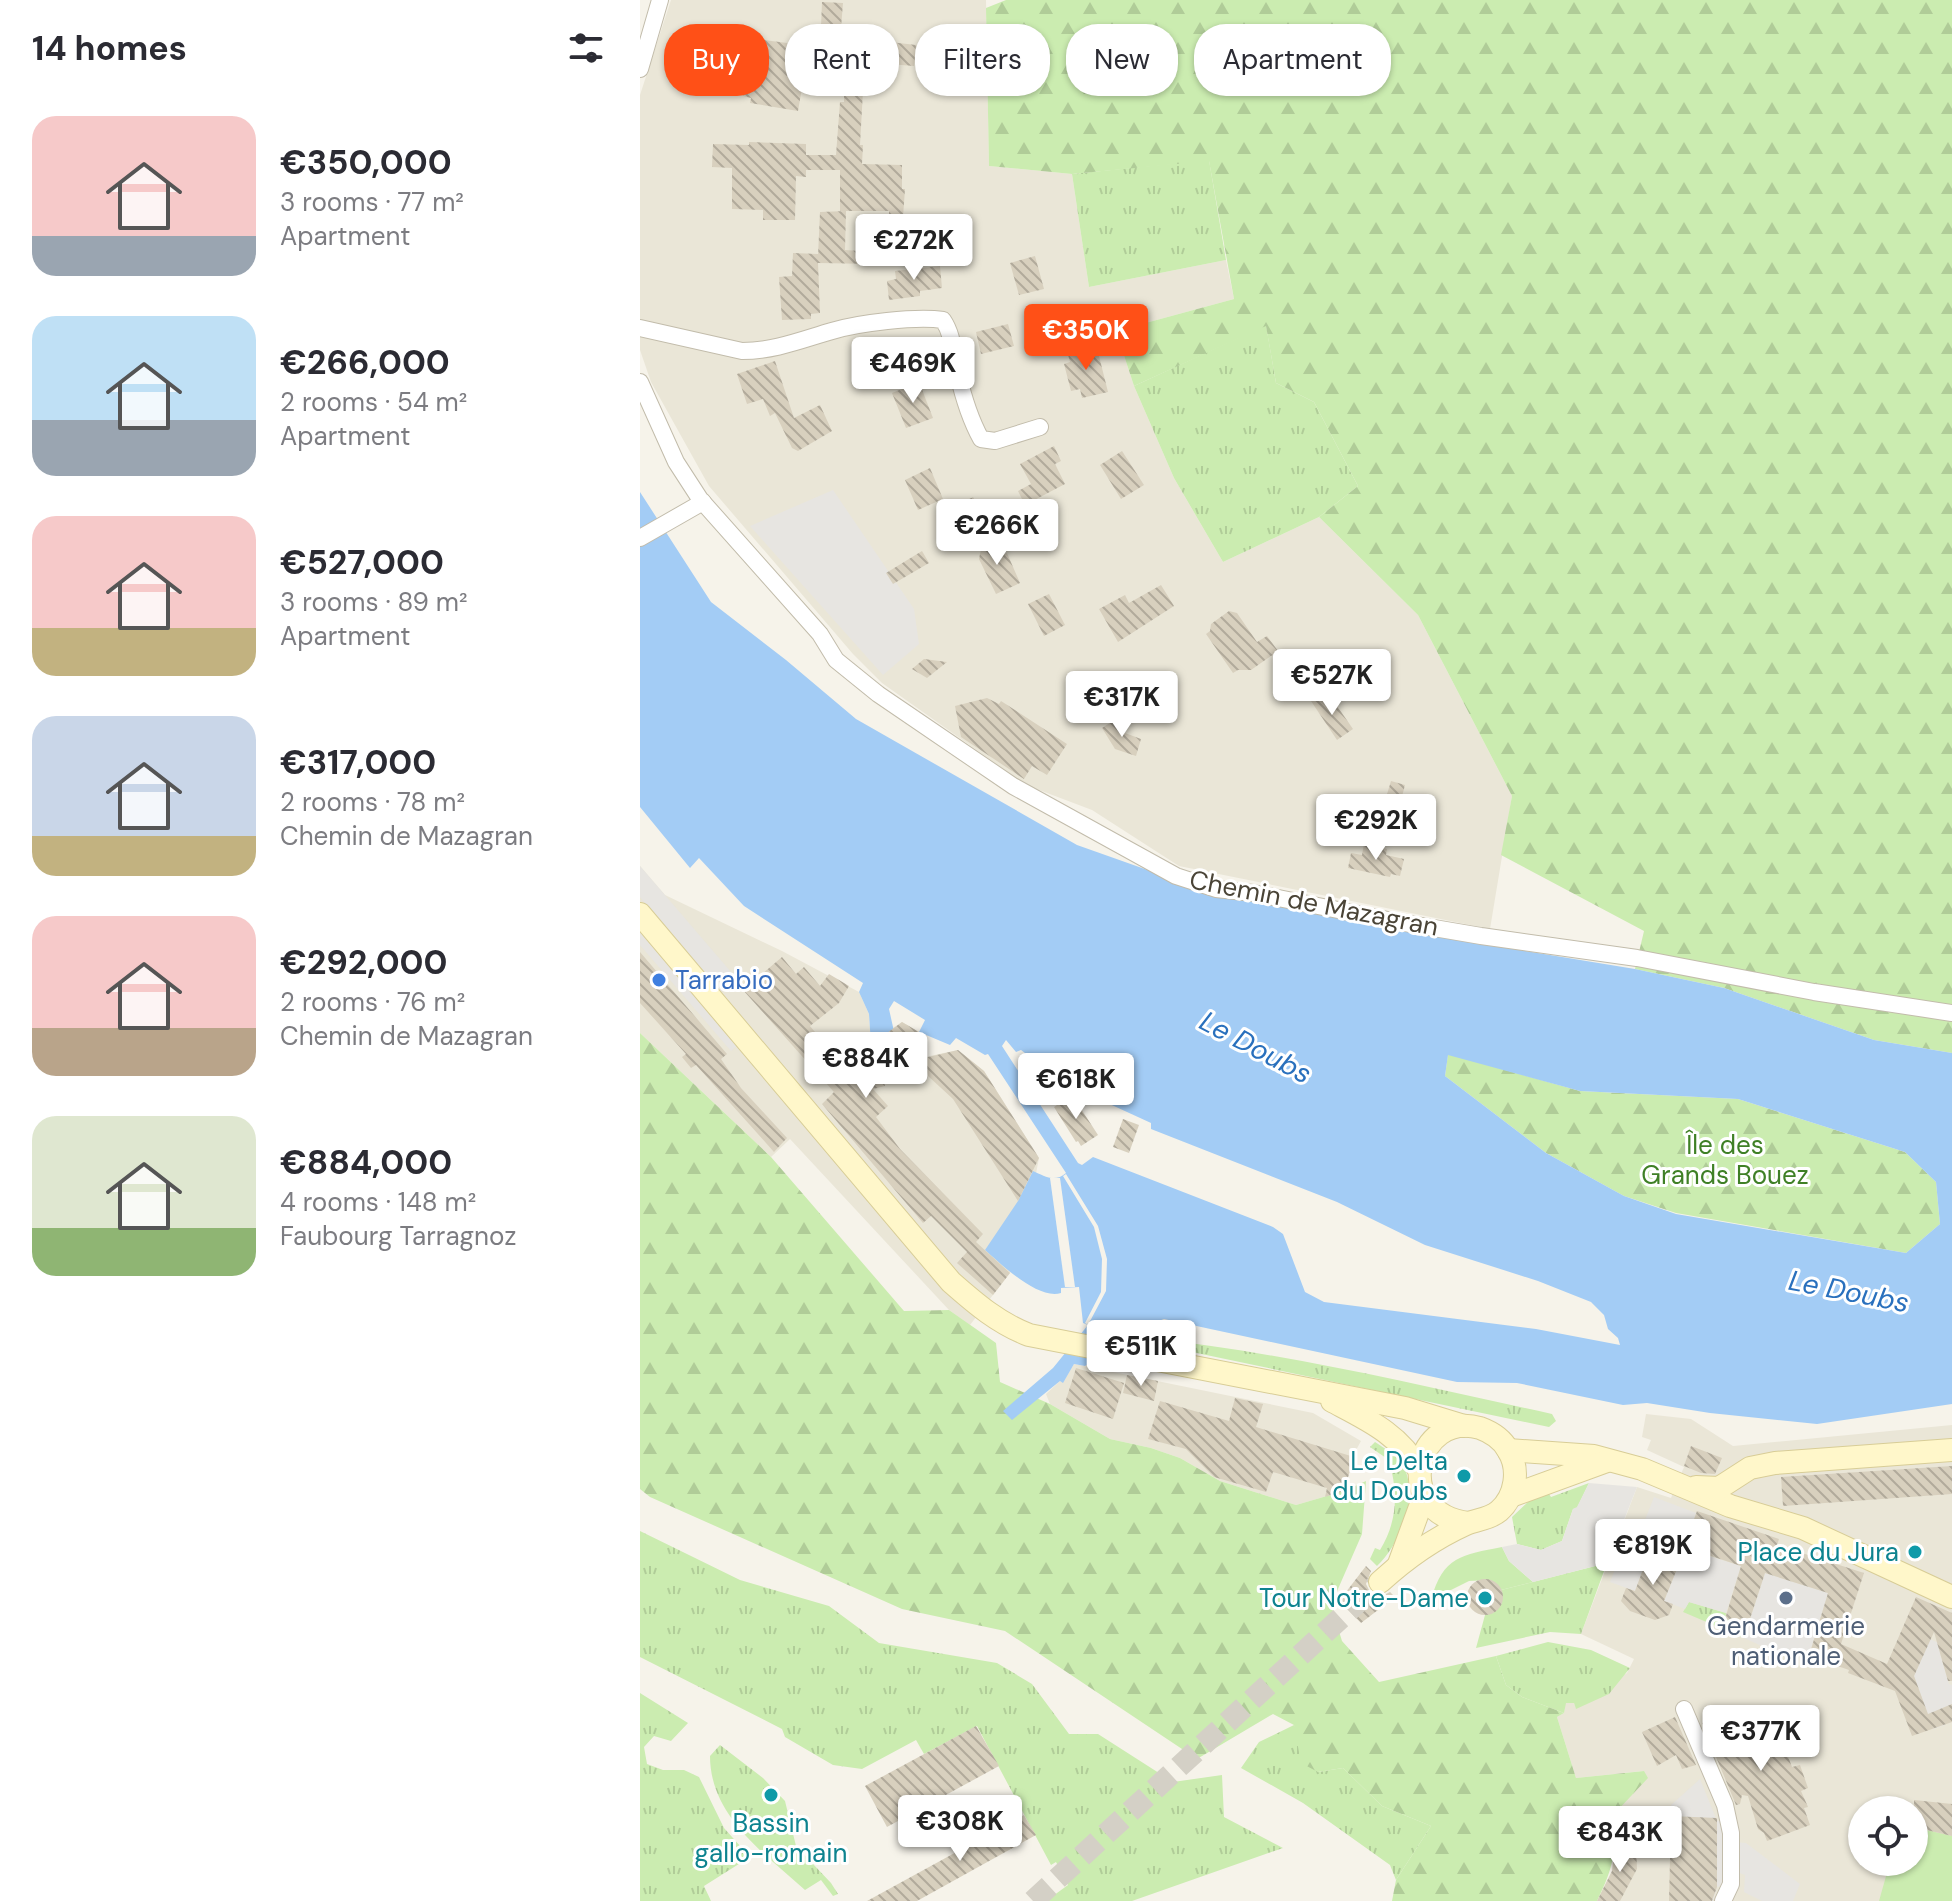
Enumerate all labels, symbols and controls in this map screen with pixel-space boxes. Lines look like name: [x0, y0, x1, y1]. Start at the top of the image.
chip: Buy: [664, 24, 769, 96]
chip: Rent: [785, 24, 899, 96]
chip: Filters: [915, 24, 1050, 96]
chip: New: [1066, 24, 1178, 96]
chip: Apartment: [1194, 24, 1391, 96]
text: 14 homes: [32, 26, 187, 71]
icon: filters: [564, 26, 608, 70]
text: €350,000: [280, 140, 452, 185]
icon: home: [96, 148, 192, 244]
text: 3 rooms · 77 m²: [280, 185, 464, 219]
pin: €272K: [858, 214, 970, 282]
text: Apartment: [280, 219, 411, 253]
text: €272K: [873, 223, 955, 257]
pin: €350K: [1030, 304, 1142, 372]
text: €350K: [1042, 313, 1130, 347]
pin: €469K: [857, 337, 969, 405]
text: €266,000: [280, 340, 450, 385]
text: €469K: [870, 346, 956, 380]
icon: home: [96, 348, 192, 444]
text: 2 rooms · 54 m²: [280, 385, 467, 419]
text: Apartment: [280, 419, 411, 453]
pin: €266K: [941, 499, 1053, 567]
text: €266K: [954, 508, 1040, 542]
text: €527,000: [280, 540, 444, 585]
icon: home: [96, 548, 192, 644]
text: 3 rooms · 89 m²: [280, 585, 468, 619]
text: Apartment: [280, 619, 411, 653]
pin: €527K: [1276, 649, 1388, 717]
text: €527K: [1291, 658, 1373, 692]
pin: €317K: [1066, 671, 1178, 739]
text: €317K: [1084, 680, 1160, 714]
text: €317,000: [280, 740, 436, 785]
icon: home: [96, 748, 192, 844]
text: 2 rooms · 78 m²: [280, 785, 465, 819]
pin: €292K: [1320, 794, 1432, 862]
text: €292K: [1334, 803, 1418, 837]
text: Chemin de Mazagran: [280, 819, 533, 853]
street label: Chemin de Mazagran: [1187, 862, 1441, 944]
text: €292,000: [280, 940, 447, 985]
icon: home: [96, 948, 192, 1044]
place label: Tarrabio: [675, 963, 773, 997]
marker: Tarrabio: [650, 971, 668, 989]
text: 2 rooms · 76 m²: [280, 985, 465, 1019]
water label: Le Doubs: [1193, 1003, 1318, 1092]
text: Chemin de Mazagran: [280, 1019, 533, 1053]
pin: €884K: [810, 1032, 922, 1100]
text: €884K: [822, 1041, 910, 1075]
pin: €618K: [1020, 1053, 1132, 1121]
text: €618K: [1036, 1062, 1116, 1096]
park label: Île des Grands Bouez: [1641, 1128, 1809, 1192]
text: €884,000: [280, 1140, 452, 1185]
icon: home: [96, 1148, 192, 1244]
text: 4 rooms · 148 m²: [280, 1185, 476, 1219]
text: Faubourg Tarragnoz: [280, 1219, 516, 1253]
water label: Le Doubs: [1786, 1262, 1912, 1321]
pin: €511K: [1085, 1320, 1197, 1388]
text: €511K: [1105, 1329, 1177, 1363]
place label: Le Delta du Doubs: [1332, 1444, 1448, 1508]
marker: Le Delta du Doubs: [1455, 1467, 1473, 1485]
pin: €819K: [1597, 1519, 1709, 1587]
text: €819K: [1613, 1528, 1693, 1562]
place label: Place du Jura: [1738, 1535, 1899, 1569]
marker: Place du Jura: [1906, 1543, 1924, 1561]
place label: Tour Notre-Dame: [1259, 1581, 1469, 1615]
marker: Tour Notre-Dame: [1476, 1589, 1494, 1607]
marker: Gendarmerie nationale: [1777, 1589, 1795, 1607]
place label: Gendarmerie nationale: [1707, 1609, 1865, 1673]
pin: €377K: [1705, 1705, 1817, 1773]
text: €377K: [1721, 1714, 1801, 1748]
marker: Bassin gallo-romain: [762, 1786, 780, 1804]
pin: €308K: [904, 1795, 1016, 1863]
map controls: [1848, 1796, 1928, 1876]
button: locate: [1848, 1796, 1928, 1876]
text: €308K: [916, 1804, 1004, 1838]
place label: Bassin gallo-romain: [695, 1806, 847, 1870]
pin: €843K: [1564, 1806, 1676, 1874]
text: €843K: [1577, 1815, 1663, 1849]

